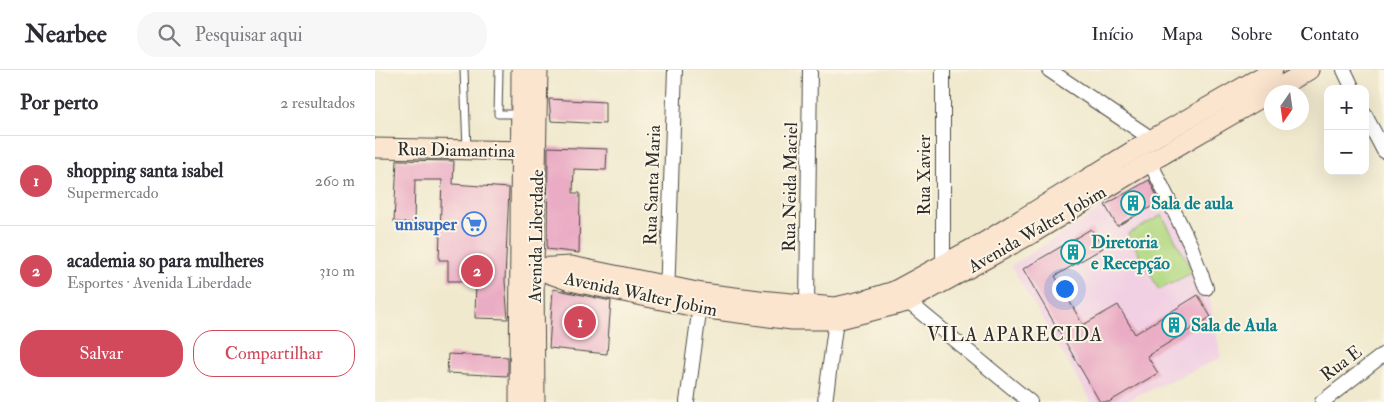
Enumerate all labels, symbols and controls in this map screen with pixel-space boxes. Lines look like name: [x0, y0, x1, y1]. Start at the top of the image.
search box: [137, 12, 487, 57]
text: Nearbee: [25, 19, 107, 50]
icon: search: [155, 21, 183, 49]
text: Pesquisar aqui: [195, 23, 303, 47]
text: Início: [1092, 23, 1133, 46]
text: Mapa: [1161, 23, 1203, 46]
text: Sobre: [1231, 23, 1272, 46]
text: Contato: [1300, 23, 1359, 46]
north arrow: [1264, 85, 1309, 130]
map controls: [1324, 85, 1369, 175]
button: +: [1324, 85, 1369, 130]
text: Por perto: [20, 89, 98, 116]
text: 2 resultados: [280, 93, 355, 113]
street label: Rua Neida Maciel: [778, 121, 803, 252]
street label: Rua Santa Maria: [639, 124, 666, 246]
button: −: [1324, 130, 1369, 175]
street label: Rua Xavier: [913, 134, 936, 215]
street label: Rua Diamantina: [397, 138, 516, 163]
text: shopping santa isabel: [67, 159, 223, 183]
street label: Avenida Liberdade: [524, 169, 549, 304]
text: 1: [33, 171, 39, 191]
text: 260 m: [315, 171, 355, 191]
street label: Avenida Walter Jobim: [963, 181, 1110, 279]
text: Supermercado: [67, 183, 158, 203]
building icon: Sala de aula: [1120, 190, 1146, 216]
place label: Sala de aula: [1151, 192, 1234, 215]
supermarket icon: unisuper: [461, 211, 487, 237]
place label: unisuper: [394, 213, 457, 236]
place label: Diretoria e Recepção: [1091, 231, 1170, 275]
building icon: Diretoria e Recepção: [1060, 239, 1086, 265]
text: academia so para mulheres: [67, 249, 264, 273]
pin: 2: [461, 252, 493, 290]
text: 2: [32, 261, 40, 281]
text: 310 m: [319, 261, 355, 281]
street label: Avenida Walter Jobim: [561, 267, 719, 322]
text: Esportes · Avenida Liberdade: [67, 273, 252, 293]
your location: [1052, 276, 1078, 302]
pin: 1: [564, 303, 596, 341]
building icon: Sala de Aula: [1161, 312, 1187, 338]
place label: Sala de Aula: [1191, 314, 1278, 337]
district label: VILA APARECIDA: [927, 323, 1103, 347]
button: Salvar: [20, 330, 183, 377]
button: Compartilhar: [193, 330, 355, 377]
street label: Rua E: [1316, 340, 1367, 386]

